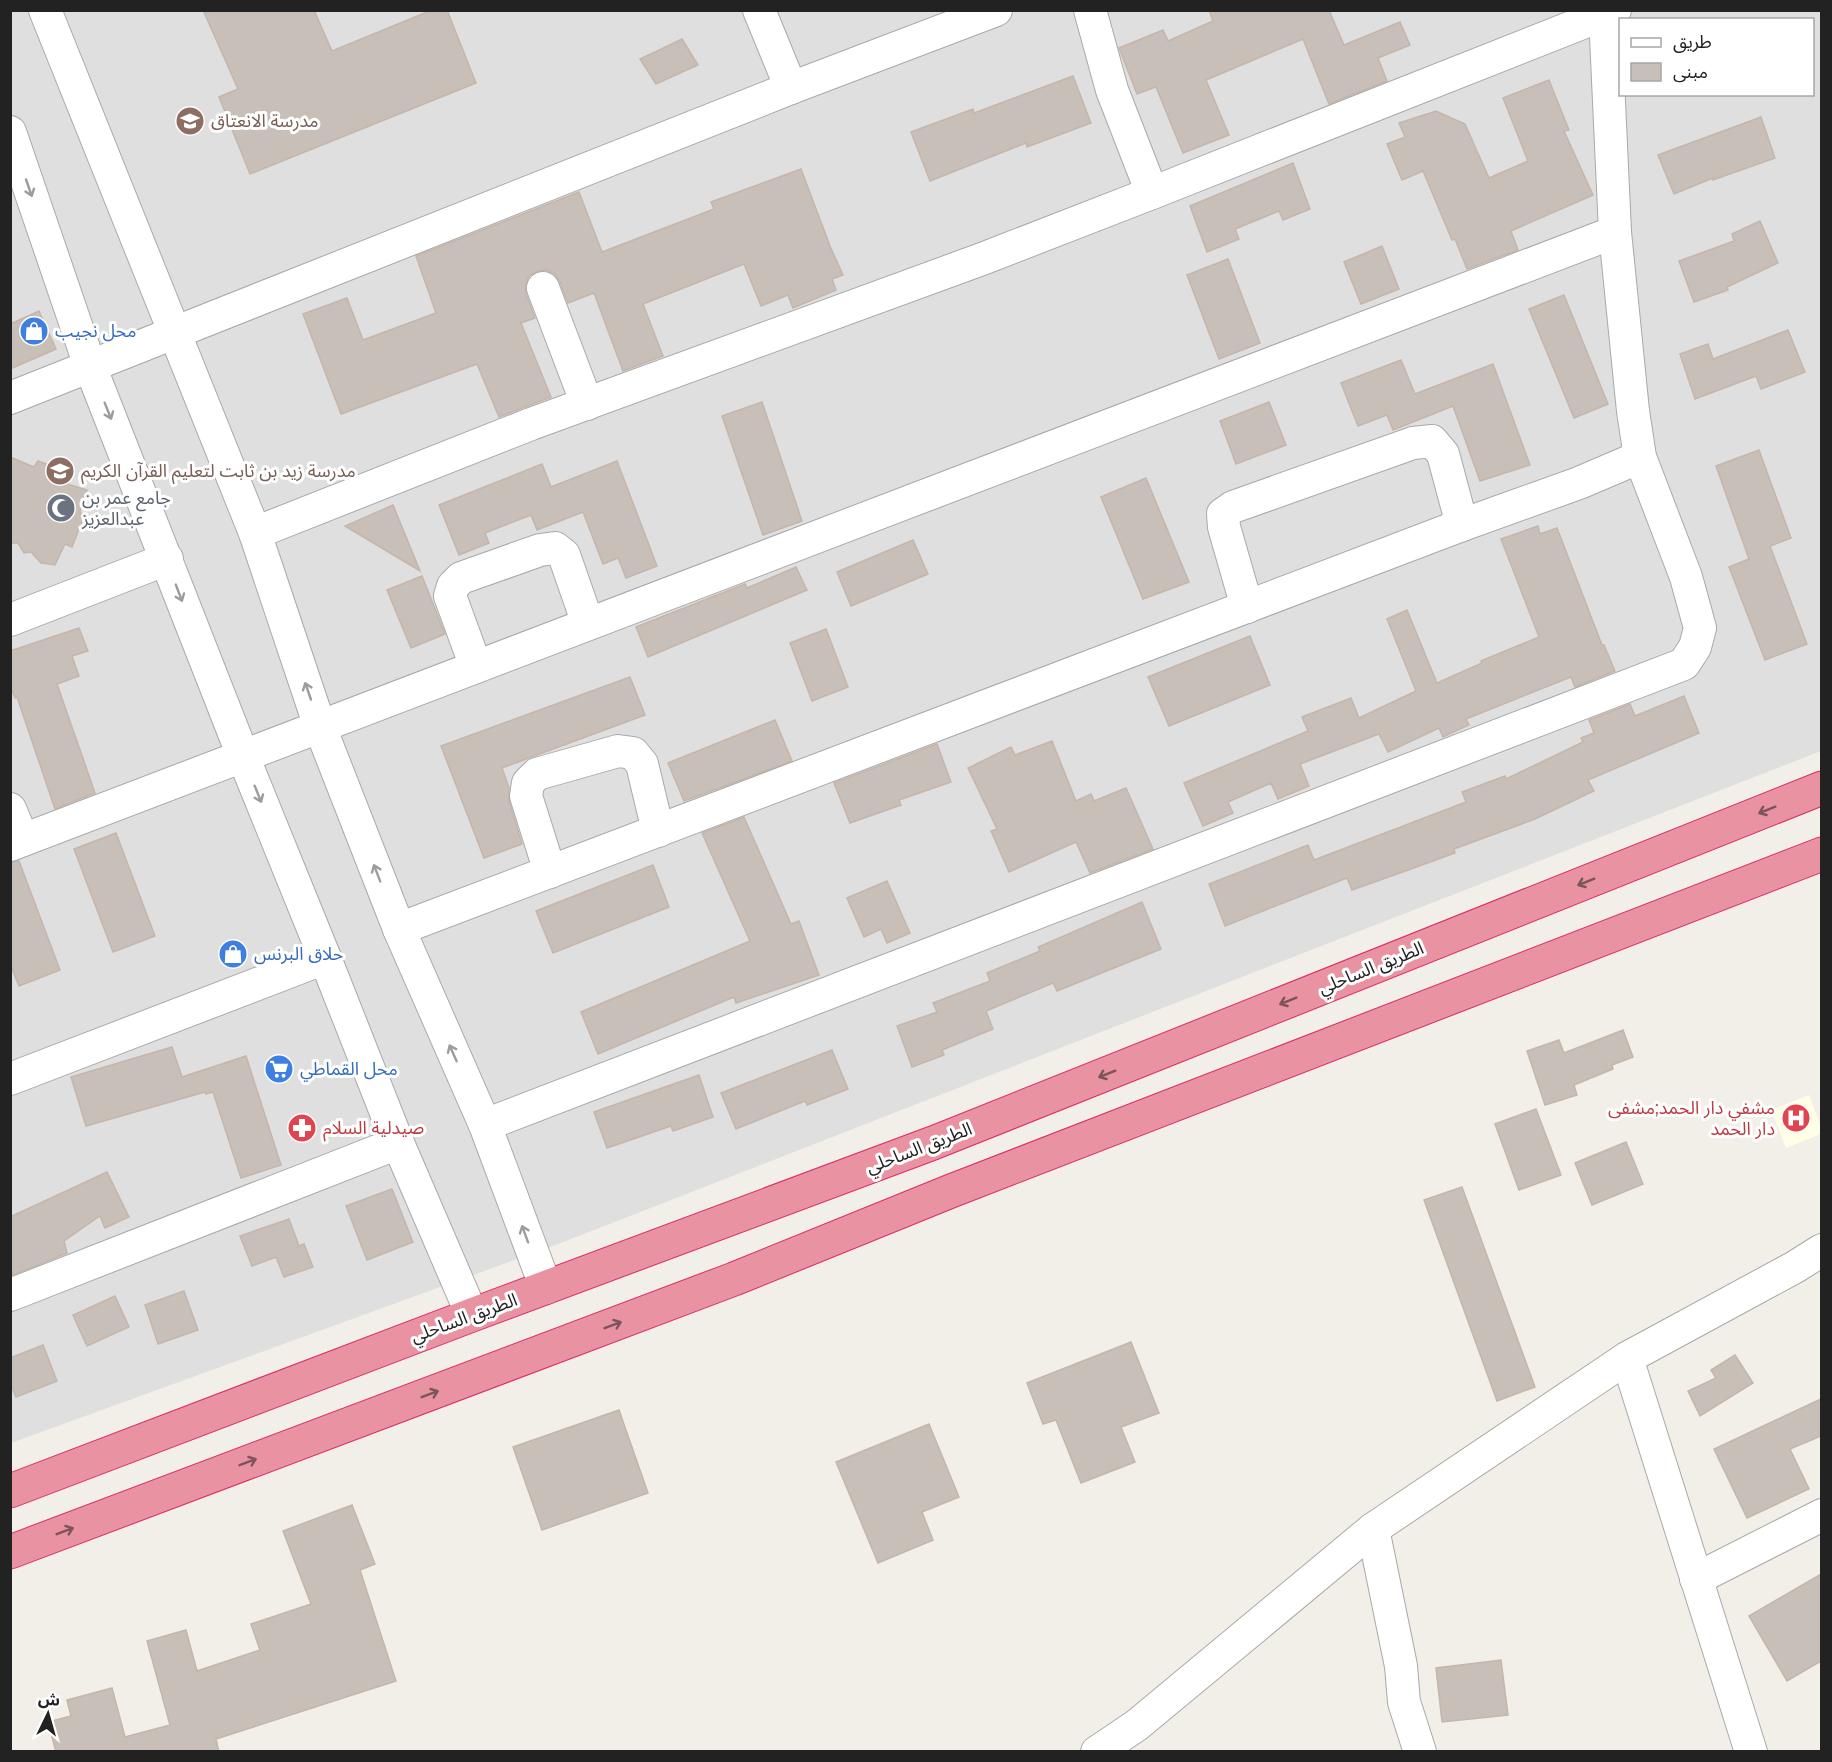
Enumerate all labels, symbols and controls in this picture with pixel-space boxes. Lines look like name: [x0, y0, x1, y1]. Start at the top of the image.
legend: [1619, 18, 1814, 96]
text: طريق: [1673, 31, 1712, 53]
text: مبنى: [1673, 61, 1708, 83]
school or university icon: مدرسة الانعتاق: [174, 105, 206, 137]
place label: مدرسة الانعتاق: [211, 110, 319, 132]
one-way arrow: [25, 178, 36, 197]
shop icon: محل نجيب: [18, 315, 50, 347]
place label: محل نجيب: [55, 320, 136, 342]
one-way arrow: [103, 401, 114, 420]
school or university icon: مدرسة زيد بن ثابت لتعليم القرآن الكريم: [44, 455, 76, 487]
place label: مدرسة زيد بن ثابت لتعليم القرآن الكريم: [81, 460, 356, 484]
place label: جامع عمر بن عبدالعزيز: [81, 487, 171, 530]
mosque icon: جامع عمر بن عبدالعزيز: [45, 492, 77, 524]
one-way arrow: [175, 583, 186, 601]
one-way arrow: [301, 682, 312, 701]
one-way arrow: [253, 784, 264, 802]
one-way arrow: [1758, 805, 1777, 816]
one-way arrow: [371, 864, 382, 883]
one-way arrow: [1577, 877, 1596, 888]
street label: الطريق الساحلي: [1315, 937, 1428, 1001]
shop icon: حلاق البرنس: [217, 938, 249, 970]
place label: حلاق البرنس: [254, 943, 343, 965]
one-way arrow: [1279, 996, 1298, 1007]
one-way arrow: [447, 1044, 458, 1062]
supermarket icon: محل القماطي: [263, 1053, 295, 1085]
place label: محل القماطي: [300, 1058, 398, 1082]
one-way arrow: [1098, 1069, 1117, 1080]
place label: مشفي دار الحمد;مشفى دار الحمد: [1608, 1097, 1775, 1140]
hospital icon: مشفي دار الحمد;مشفى دار الحمد: [1780, 1102, 1812, 1134]
pharmacy icon: صيدلية السلام: [286, 1112, 318, 1144]
place label: صيدلية السلام: [323, 1117, 424, 1142]
street label: الطريق الساحلي: [863, 1118, 976, 1180]
one-way arrow: [519, 1225, 530, 1243]
street label: الطريق الساحلي: [408, 1289, 521, 1349]
one-way arrow: [603, 1318, 621, 1329]
one-way arrow: [420, 1387, 439, 1398]
one-way arrow: [238, 1456, 257, 1467]
one-way arrow: [55, 1525, 74, 1536]
north arrow: [18, 1684, 78, 1744]
text: ش: [38, 1689, 61, 1710]

